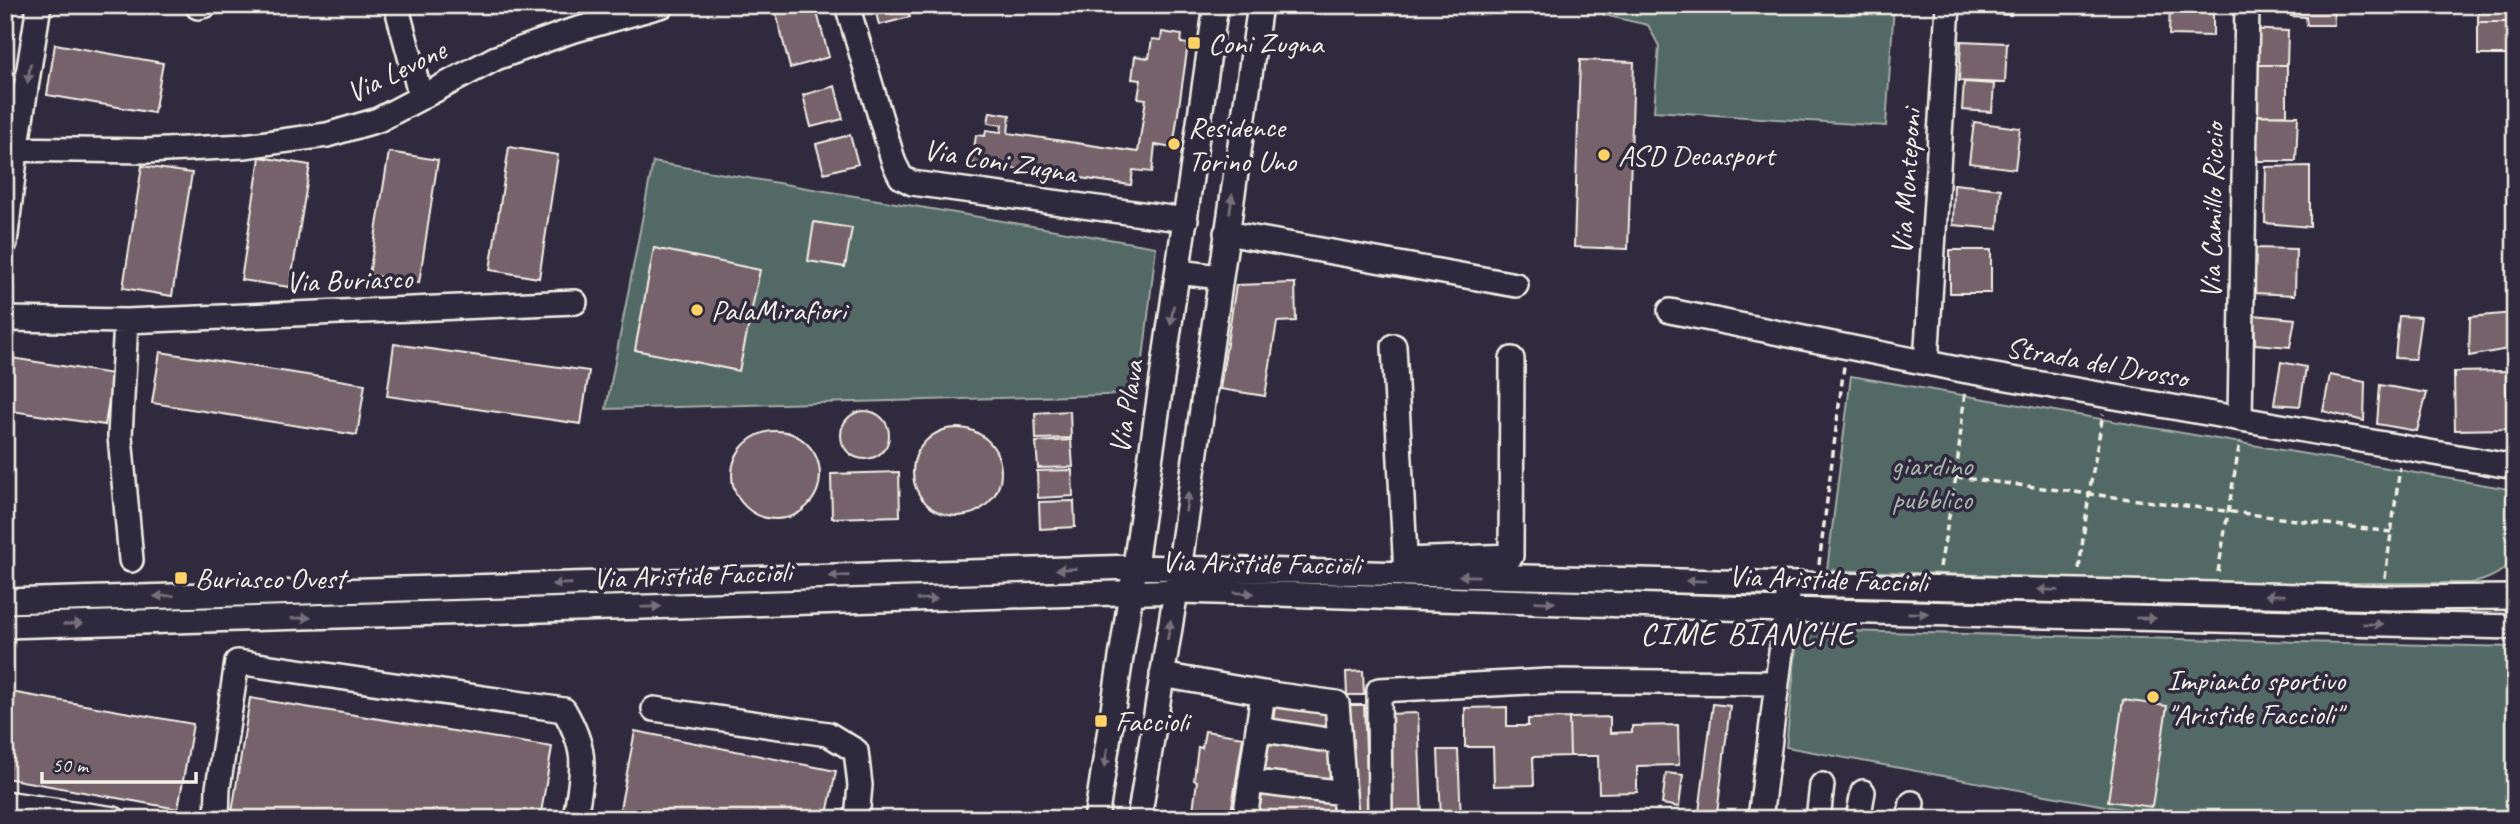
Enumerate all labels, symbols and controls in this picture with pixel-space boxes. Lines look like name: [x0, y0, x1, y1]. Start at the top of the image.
place label: Coni Zugna: [1208, 24, 1325, 62]
street label: Via Levone: [340, 30, 454, 111]
marker: Coni Zugna: [1186, 35, 1202, 51]
one-way arrow: [23, 62, 34, 84]
street label: Via Monteponi: [1882, 104, 1930, 256]
place label: Residence Torino Uno: [1188, 108, 1297, 180]
street label: Via Camillo Riccio: [2191, 119, 2233, 299]
street label: Via Coni Zugna: [921, 130, 1082, 192]
marker: Residence Torino Uno: [1166, 136, 1182, 152]
place label: ASD Decasport: [1618, 136, 1778, 174]
marker: ASD Decasport: [1596, 147, 1612, 163]
one-way arrow: [1225, 193, 1236, 215]
street label: Via Buriasco: [285, 259, 414, 301]
place label: PalaMirafiori: [711, 291, 849, 329]
marker: PalaMirafiori: [689, 302, 705, 318]
one-way arrow: [1166, 304, 1177, 326]
street label: Strada del Drosso: [2003, 327, 2194, 397]
street label: Via Plava: [1100, 356, 1152, 456]
park label: giardino pubblico: [1892, 446, 1974, 518]
one-way arrow: [1182, 490, 1193, 512]
street label: Via Aristide Faccioli: [1161, 542, 1364, 584]
street label: Via Aristide Faccioli: [592, 552, 795, 597]
street label: Via Aristide Faccioli: [1728, 557, 1931, 602]
place label: Buriasco Ovest: [195, 559, 349, 597]
one-way arrow: [1055, 564, 1077, 575]
marker: Buriasco Ovest: [173, 570, 189, 586]
one-way arrow: [828, 570, 850, 582]
one-way arrow: [1457, 570, 1479, 581]
one-way arrow: [1685, 575, 1707, 587]
one-way arrow: [551, 579, 573, 590]
one-way arrow: [2036, 585, 2058, 596]
one-way arrow: [1233, 587, 1255, 599]
one-way arrow: [2264, 590, 2286, 601]
one-way arrow: [152, 591, 174, 602]
one-way arrow: [916, 594, 938, 605]
one-way arrow: [1534, 596, 1556, 608]
one-way arrow: [640, 602, 662, 613]
one-way arrow: [1908, 607, 1930, 618]
one-way arrow: [290, 612, 312, 623]
one-way arrow: [2135, 612, 2157, 624]
district label: CIME BIANCHE: [1640, 613, 1858, 654]
one-way arrow: [2363, 618, 2385, 629]
one-way arrow: [63, 619, 85, 630]
one-way arrow: [1164, 619, 1175, 641]
place label: Impianto sportivo "Aristide Faccioli": [2167, 661, 2347, 733]
marker: Impianto sportivo "Aristide Faccioli": [2145, 689, 2161, 705]
place label: Faccioli: [1115, 702, 1192, 740]
marker: Faccioli: [1093, 713, 1109, 729]
scale bar: [42, 740, 196, 784]
one-way arrow: [1100, 747, 1111, 769]
text: 50 m: [52, 752, 90, 778]

